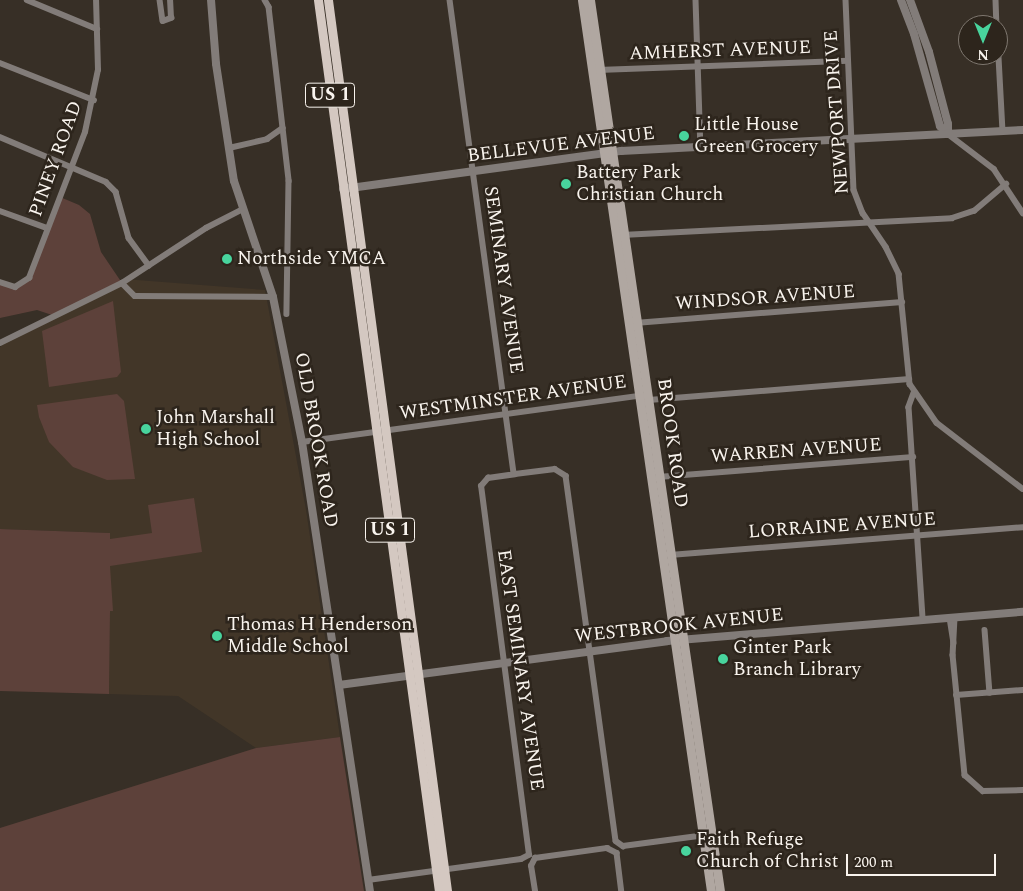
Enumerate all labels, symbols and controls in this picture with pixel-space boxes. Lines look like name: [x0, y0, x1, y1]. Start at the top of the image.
north arrow: [958, 15, 1008, 65]
street label: NEWPORT DRIVE: [820, 29, 854, 195]
street label: AMHERST AVENUE: [629, 36, 811, 66]
text: N: [977, 44, 989, 65]
road number: US 1: [305, 80, 355, 110]
street label: PINEY ROAD: [25, 98, 87, 220]
place label: Little House Green Grocery: [694, 114, 818, 158]
street label: BELLEVUE AVENUE: [466, 122, 656, 168]
marker: Little House Green Grocery: [678, 130, 690, 142]
place label: Battery Park Christian Church: [576, 162, 723, 206]
marker: Battery Park Christian Church: [560, 178, 572, 190]
street label: SEMINARY AVENUE: [479, 185, 527, 375]
place label: Northside YMCA: [237, 248, 386, 270]
marker: Northside YMCA: [221, 253, 233, 265]
street label: WINDSOR AVENUE: [674, 280, 856, 316]
street label: OLD BROOK ROAD: [289, 351, 343, 529]
street label: WESTMINSTER AVENUE: [398, 371, 628, 425]
street label: BROOK ROAD: [652, 377, 692, 509]
place label: John Marshall High School: [156, 407, 275, 451]
marker: John Marshall High School: [140, 423, 152, 435]
street label: WARREN AVENUE: [710, 434, 882, 468]
street label: LORRAINE AVENUE: [747, 508, 937, 544]
road number: US 1: [365, 514, 415, 546]
street label: EAST SEMINARY AVENUE: [492, 548, 548, 792]
street label: WESTBROOK AVENUE: [573, 604, 785, 648]
place label: Thomas H Henderson Middle School: [227, 614, 412, 658]
marker: Thomas H Henderson Middle School: [211, 630, 223, 642]
place label: Ginter Park Branch Library: [733, 637, 861, 681]
marker: Ginter Park Branch Library: [717, 653, 729, 665]
place label: Faith Refuge Church of Christ: [696, 829, 839, 873]
scale bar: [848, 844, 998, 876]
marker: Faith Refuge Church of Christ: [680, 845, 692, 857]
text: 200 m: [854, 851, 893, 874]

